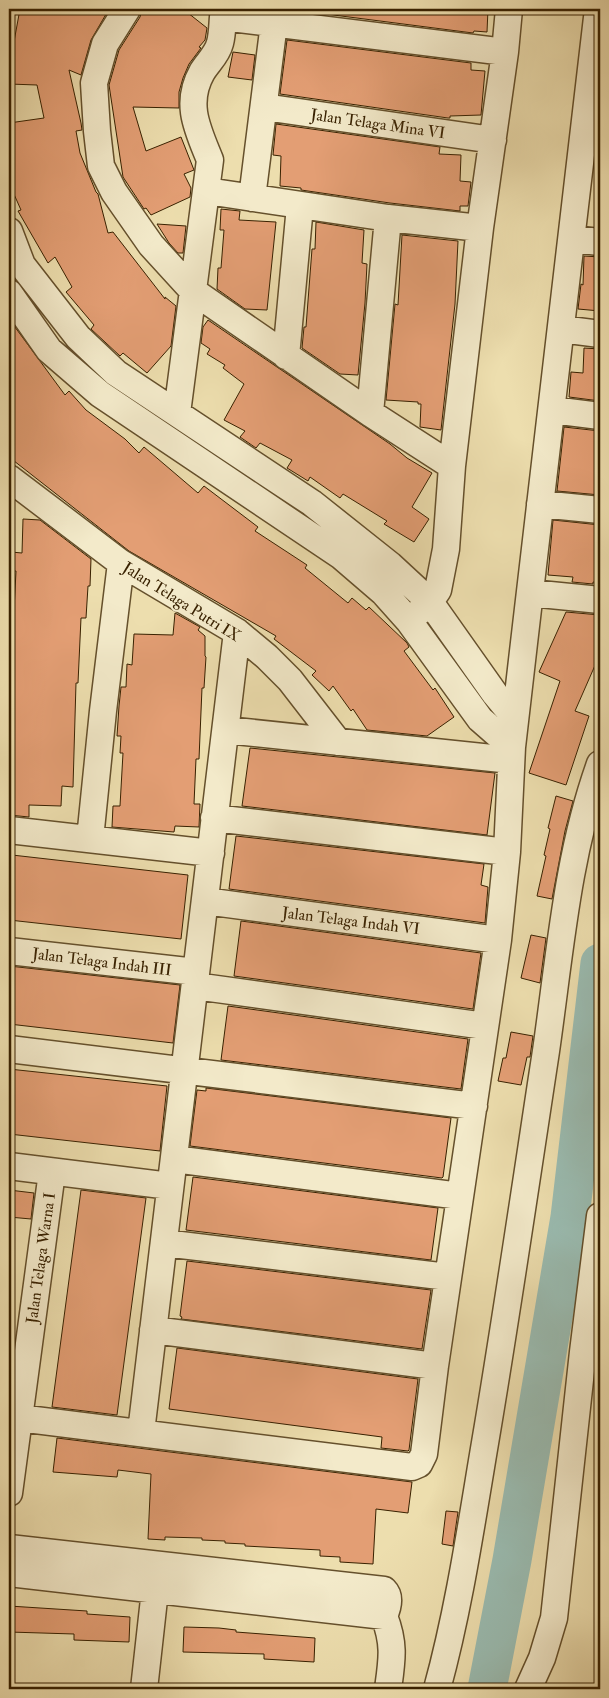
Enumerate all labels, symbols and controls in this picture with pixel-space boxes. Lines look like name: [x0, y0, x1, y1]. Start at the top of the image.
street label: Jalan Telaga Mina VI: [308, 105, 446, 144]
street label: Jalan Telaga Putri IX: [117, 557, 245, 647]
street label: Jalan Telaga Indah VI: [280, 902, 421, 940]
street label: Jalan Telaga Indah III: [30, 943, 173, 981]
street label: Jalan Telaga Warna I: [22, 1191, 61, 1326]

